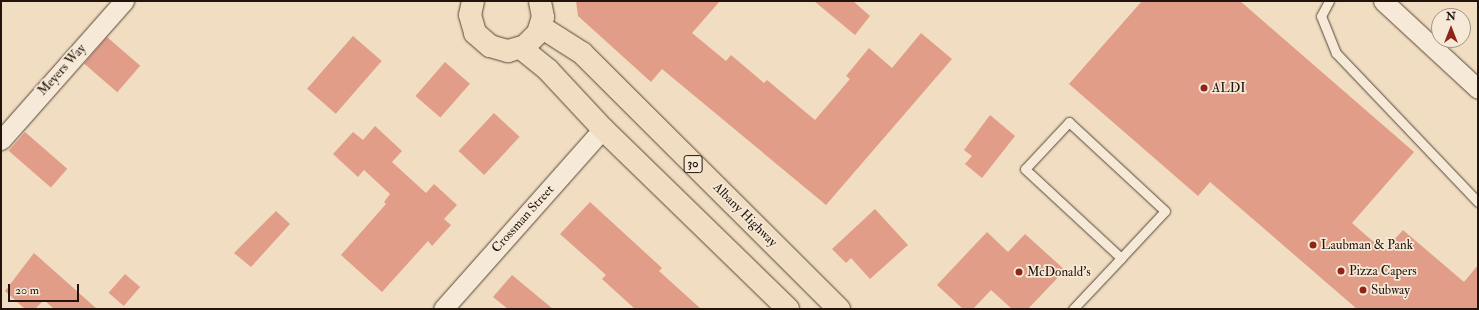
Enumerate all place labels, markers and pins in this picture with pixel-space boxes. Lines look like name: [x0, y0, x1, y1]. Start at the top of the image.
place label: ALDI: [1212, 80, 1245, 96]
marker: ALDI: [1199, 83, 1209, 93]
place label: Laubman & Pank: [1321, 237, 1413, 253]
marker: Laubman & Pank: [1308, 240, 1318, 250]
place label: Pizza Capers: [1349, 263, 1417, 279]
place label: McDonald's: [1027, 264, 1091, 280]
marker: Pizza Capers: [1336, 266, 1346, 276]
marker: McDonald's: [1014, 267, 1024, 277]
place label: Subway: [1371, 282, 1410, 298]
marker: Subway: [1358, 285, 1368, 295]

